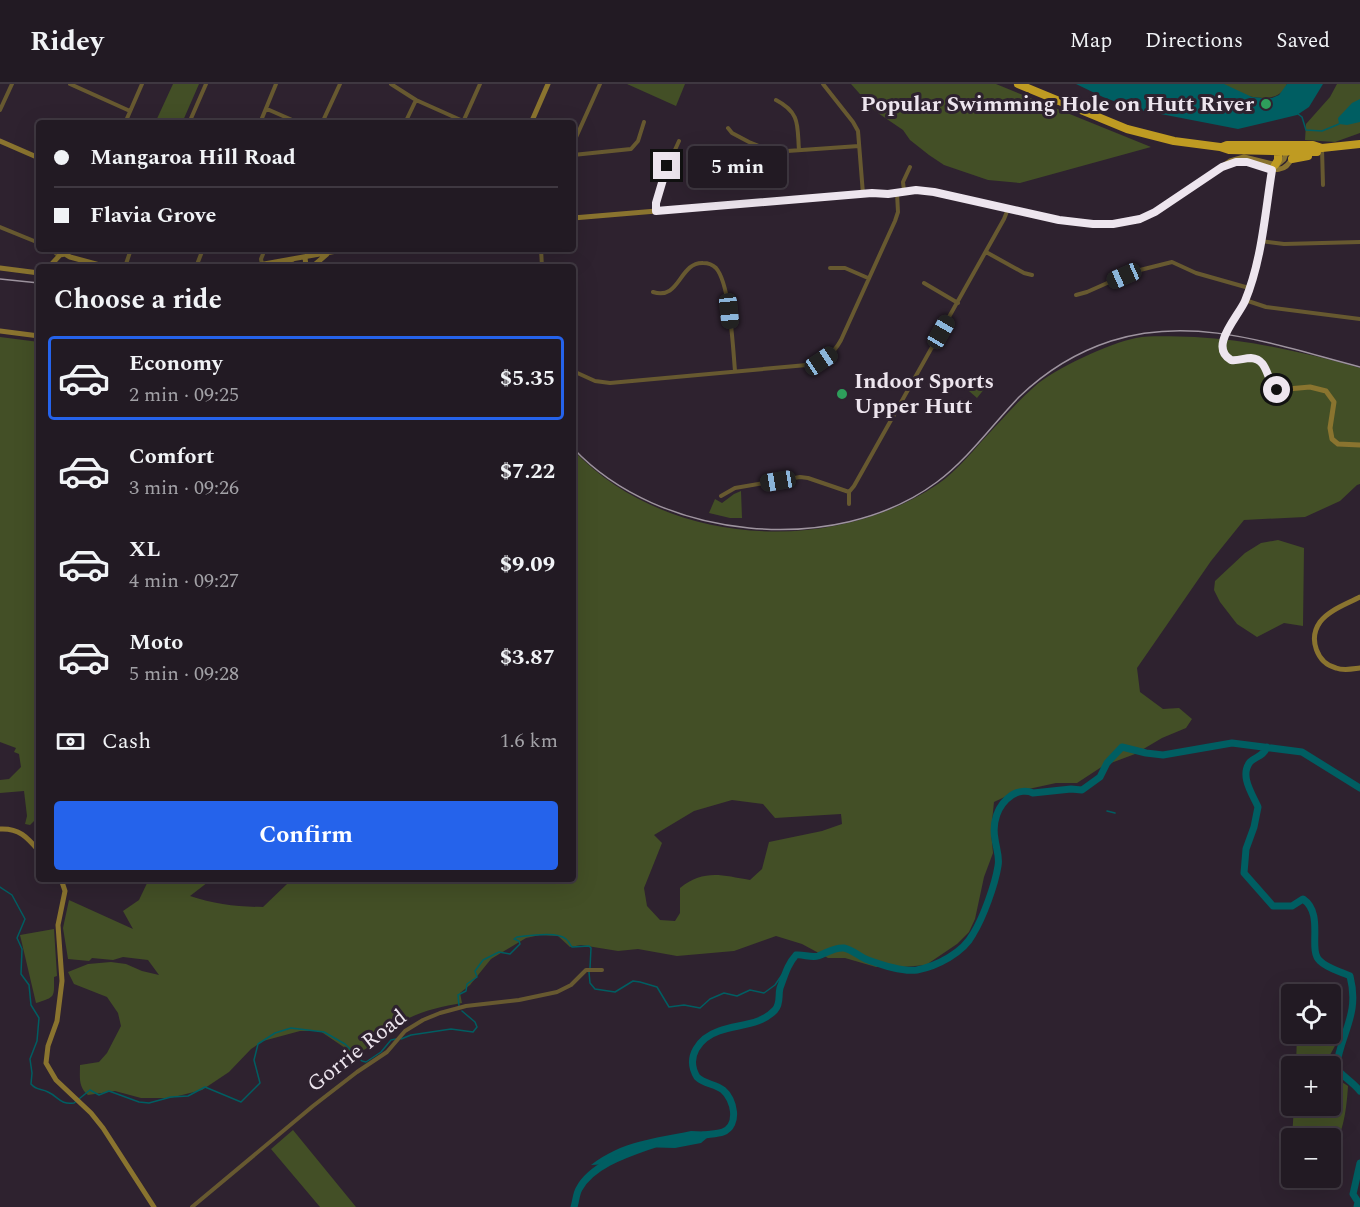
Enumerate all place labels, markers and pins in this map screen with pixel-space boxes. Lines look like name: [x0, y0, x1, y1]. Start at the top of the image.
place label: Popular Swimming Hole on Hutt River: [861, 88, 1255, 121]
marker: Popular Swimming Hole on Hutt River: [1259, 97, 1273, 111]
place label: Indoor Sports Upper Hutt: [854, 365, 994, 423]
marker: Indoor Sports Upper Hutt: [835, 387, 849, 401]

